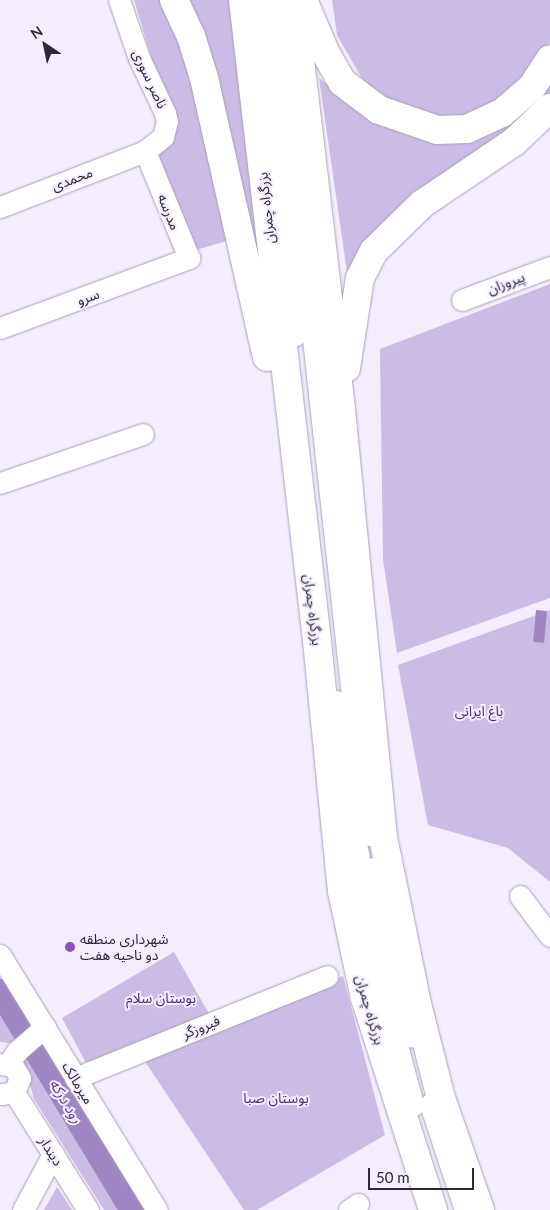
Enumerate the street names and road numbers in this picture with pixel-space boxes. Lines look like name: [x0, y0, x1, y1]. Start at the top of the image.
street label: ناصر سوری: [129, 47, 171, 111]
street label: محمدی: [49, 164, 95, 194]
street label: بزرگراه چمران: [254, 171, 278, 245]
street label: مدرسه: [154, 192, 184, 232]
street label: پیروزان: [485, 268, 527, 298]
street label: سرو: [74, 285, 102, 309]
street label: بزرگراه چمران: [300, 573, 326, 647]
street label: بزرگراه چمران: [352, 973, 388, 1047]
street label: فیروزگر: [180, 1012, 222, 1042]
street label: میرمالک: [59, 1059, 97, 1107]
street label: دیندار: [36, 1133, 66, 1169]

